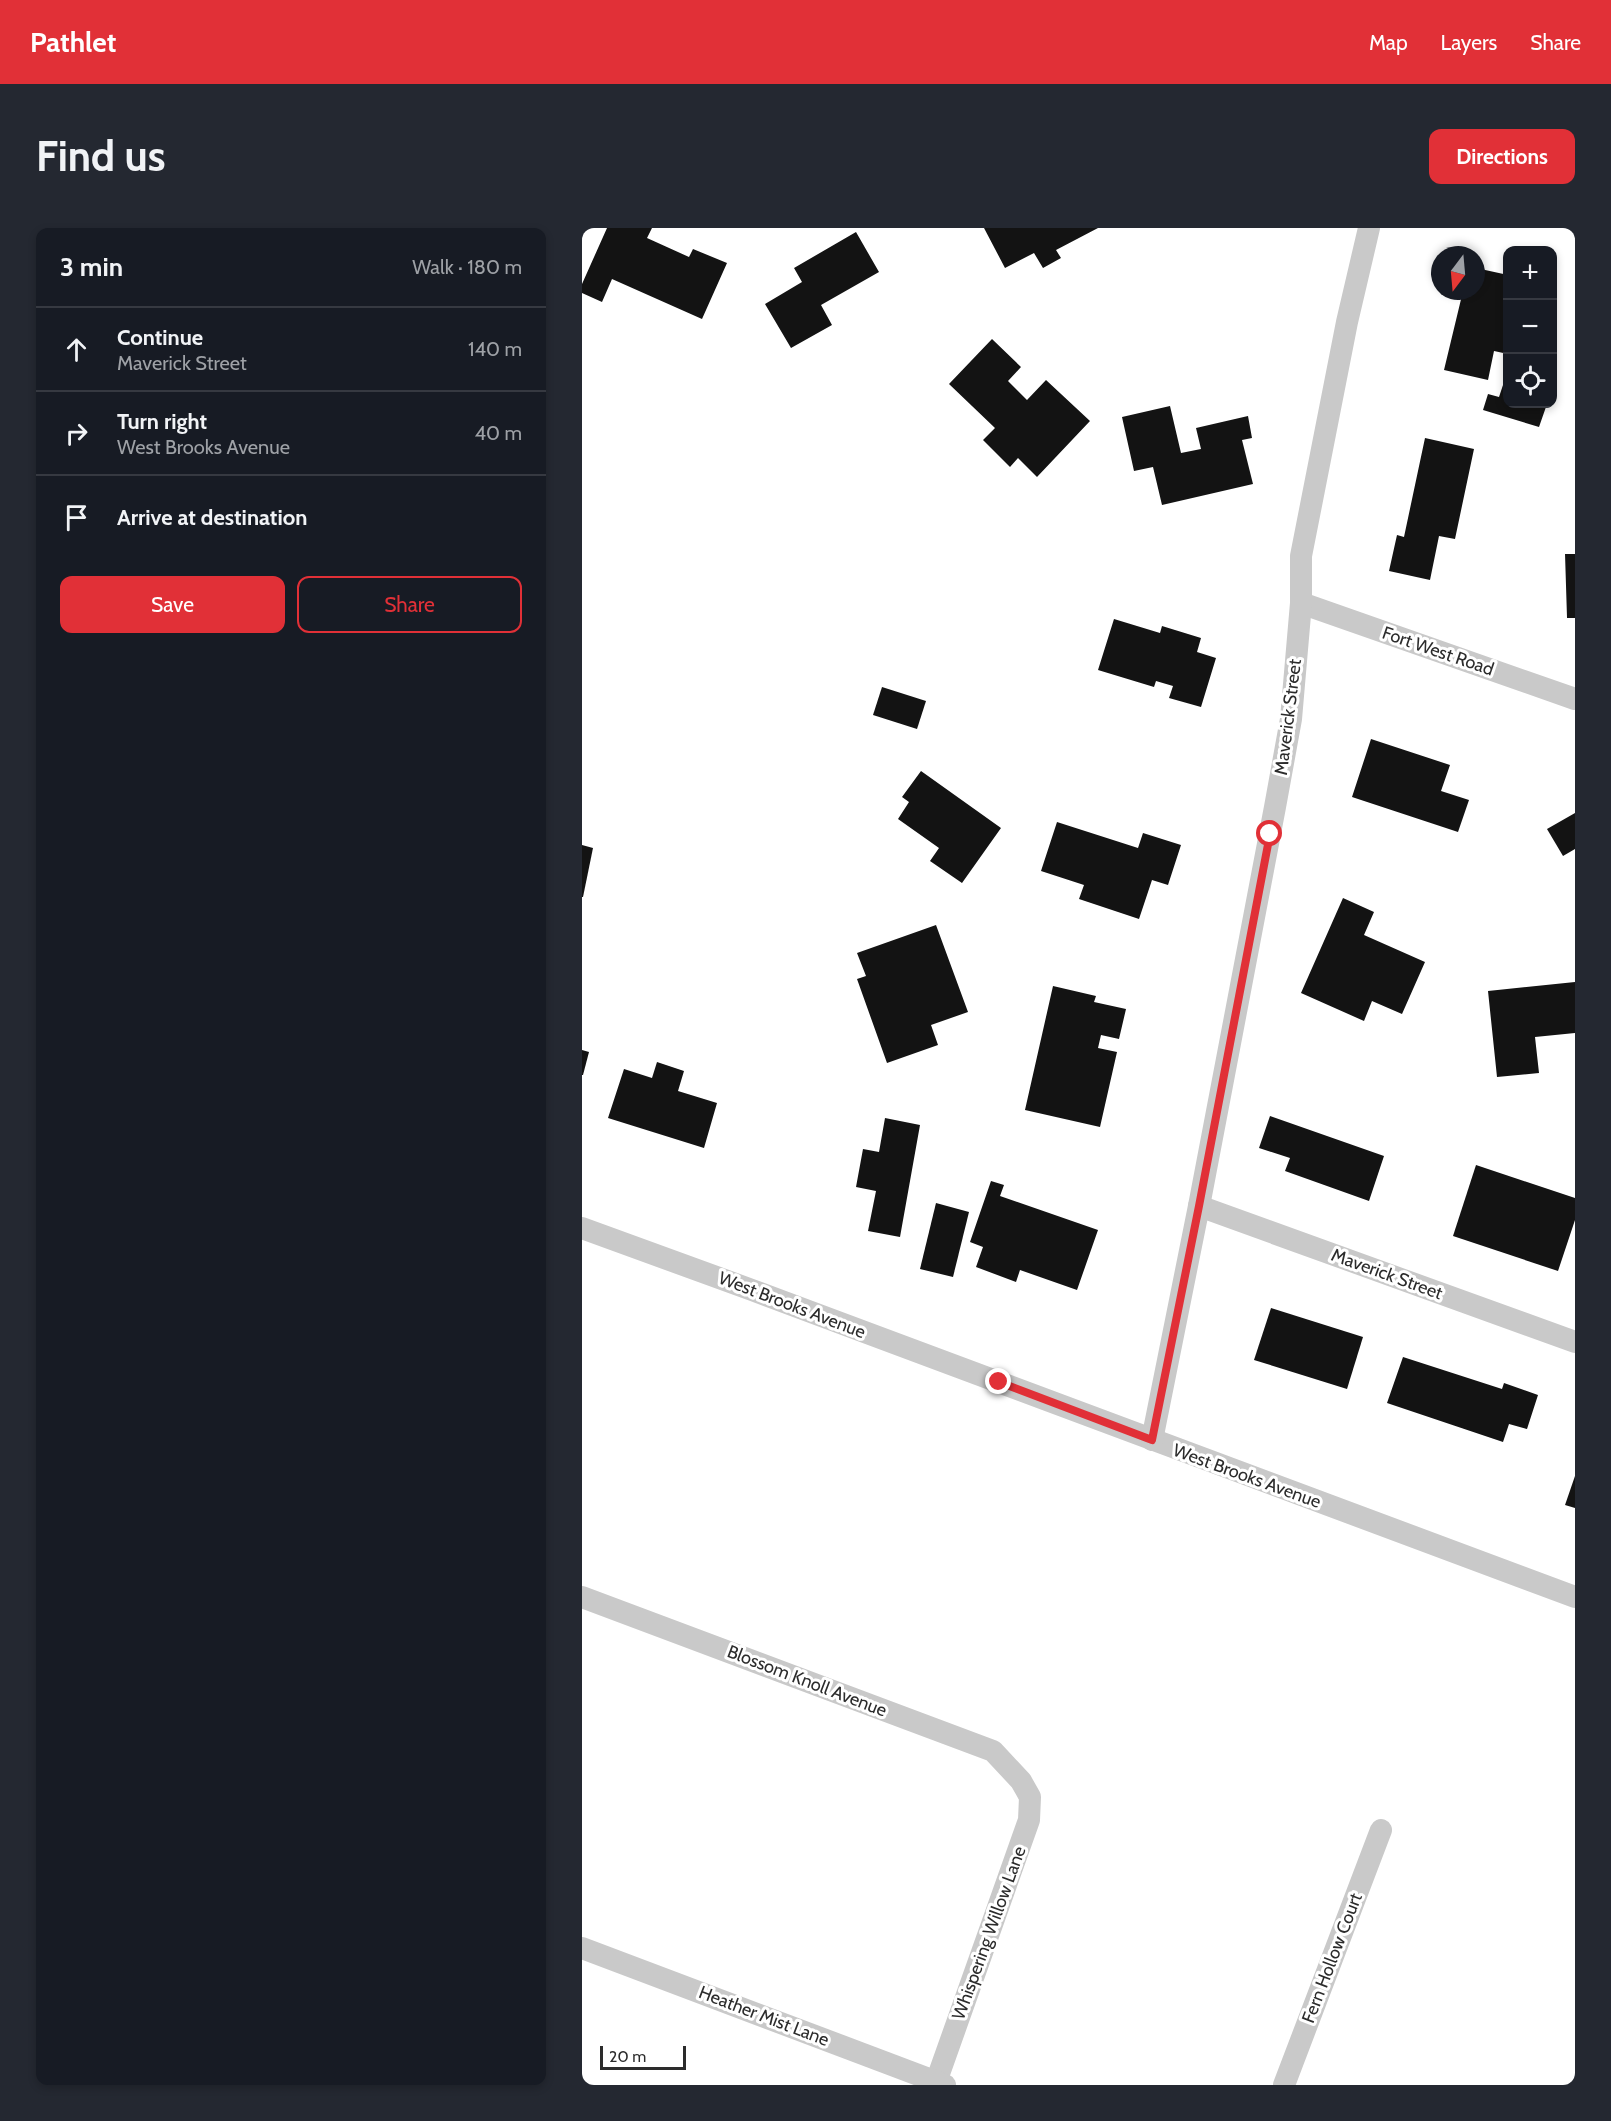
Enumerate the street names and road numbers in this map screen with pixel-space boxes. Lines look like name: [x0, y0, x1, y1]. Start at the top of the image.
street label: Fort West Road: [1379, 622, 1497, 680]
street label: Maverick Street: [1270, 658, 1306, 776]
street label: Maverick Street: [1328, 1244, 1446, 1304]
street label: West Brooks Avenue: [715, 1267, 869, 1343]
street label: West Brooks Avenue: [1170, 1439, 1324, 1513]
street label: Blossom Knoll Avenue: [724, 1640, 890, 1722]
street label: Whispering Willow Lane: [947, 1843, 1031, 2023]
street label: Fern Hollow Court: [1297, 1890, 1367, 2026]
street label: Heather Mist Lane: [696, 1981, 832, 2051]

